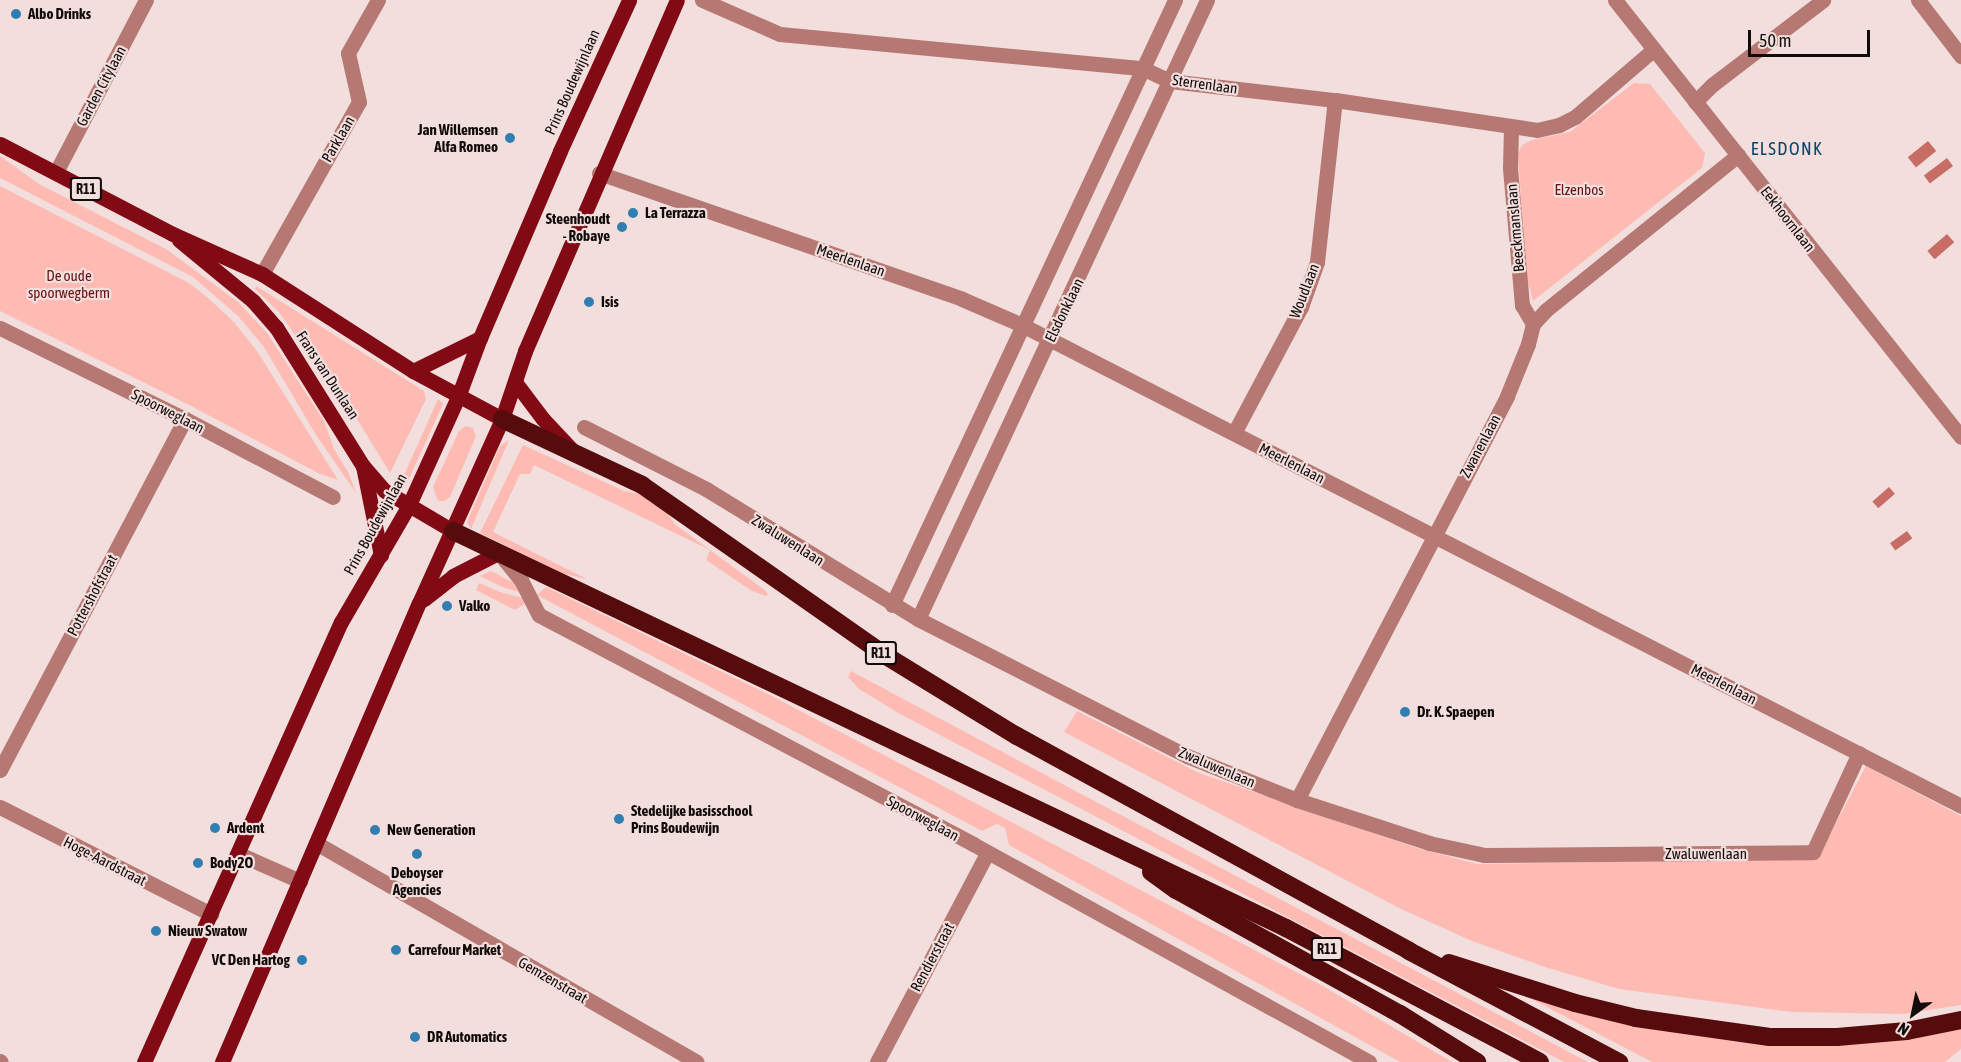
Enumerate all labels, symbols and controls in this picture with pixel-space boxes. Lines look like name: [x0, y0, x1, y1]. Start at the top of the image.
place label: Albo Drinks: [28, 5, 91, 23]
marker: Albo Drinks: [9, 7, 23, 21]
scale bar: [1751, 18, 1872, 56]
street label: Prins Boudewijnlaan: [541, 27, 603, 137]
text: 50 m: [1759, 30, 1791, 51]
street label: Garden Citylaan: [72, 43, 130, 129]
street label: Sterrenlaan: [1171, 71, 1239, 97]
street label: Parklaan: [318, 113, 358, 165]
place label: Jan Willemsen Alfa Romeo: [418, 120, 498, 155]
marker: Jan Willemsen Alfa Romeo: [503, 131, 517, 145]
district label: ELSDONK: [1751, 138, 1823, 160]
road number: R11: [70, 178, 103, 200]
park label: Elzenbos: [1554, 181, 1604, 199]
street label: Beeckmanslaan: [1502, 183, 1528, 273]
street label: Eekhoornlaan: [1757, 183, 1819, 255]
place label: La Terrazza: [645, 204, 706, 222]
marker: La Terrazza: [626, 206, 640, 220]
place label: Steenhoudt - Robaye: [546, 209, 610, 244]
marker: Steenhoudt - Robaye: [615, 220, 629, 234]
street label: Meerlenlaan: [814, 240, 888, 280]
street label: Woudlaan: [1285, 261, 1323, 321]
park label: De oude spoorwegberm: [28, 266, 110, 301]
street label: Elsdonklaan: [1041, 275, 1087, 345]
place label: Isis: [601, 293, 619, 311]
marker: Isis: [582, 295, 596, 309]
street label: Frans van Dunlaan: [293, 327, 363, 423]
street label: Spoorweglaan: [129, 385, 207, 437]
street label: Zwanenlaan: [1456, 411, 1504, 481]
street label: Meerlenlaan: [1256, 439, 1328, 487]
street label: Prins Boudewijnlaan: [340, 470, 410, 578]
street label: Zwaluwenlaan: [749, 511, 827, 569]
street label: Pottershofstraat: [63, 551, 121, 639]
place label: Valko: [459, 597, 490, 615]
marker: Valko: [440, 599, 454, 613]
road number: R11: [864, 642, 898, 664]
street label: Meerlenlaan: [1688, 660, 1760, 708]
place label: Dr. K. Spaepen: [1417, 703, 1494, 721]
marker: Dr. K. Spaepen: [1398, 705, 1412, 719]
street label: Zwaluwenlaan: [1176, 743, 1258, 791]
street label: Spoorweglaan: [884, 791, 962, 845]
place label: Stedelijke basisschool Prins Boudewijn: [631, 801, 752, 836]
marker: Stedelijke basisschool Prins Boudewijn: [612, 812, 626, 826]
place label: Ardent: [227, 819, 264, 837]
marker: Ardent: [208, 821, 222, 835]
place label: New Generation: [387, 821, 476, 839]
marker: New Generation: [368, 823, 382, 837]
street label: Hoge-Aardstraat: [61, 832, 149, 890]
street label: Zwaluwenlaan: [1665, 845, 1747, 863]
marker: Deboyser Agencies: [410, 847, 424, 861]
place label: Body2O: [210, 854, 253, 872]
marker: Body2O: [191, 856, 205, 870]
place label: Deboyser Agencies: [391, 863, 443, 898]
street label: Rendierstraat: [906, 919, 958, 995]
place label: Nieuw Swatow: [168, 922, 247, 940]
marker: Nieuw Swatow: [149, 924, 163, 938]
road number: R11: [1310, 938, 1344, 960]
place label: Carrefour Market: [408, 941, 501, 959]
marker: Carrefour Market: [389, 943, 403, 957]
place label: VC Den Hartog: [212, 951, 290, 969]
marker: VC Den Hartog: [295, 953, 309, 967]
street label: Gemzenstraat: [515, 953, 591, 1007]
north arrow: [1883, 984, 1943, 1044]
text: N: [1894, 1019, 1912, 1039]
place label: DR Automatics: [427, 1028, 507, 1046]
marker: DR Automatics: [408, 1030, 422, 1044]

